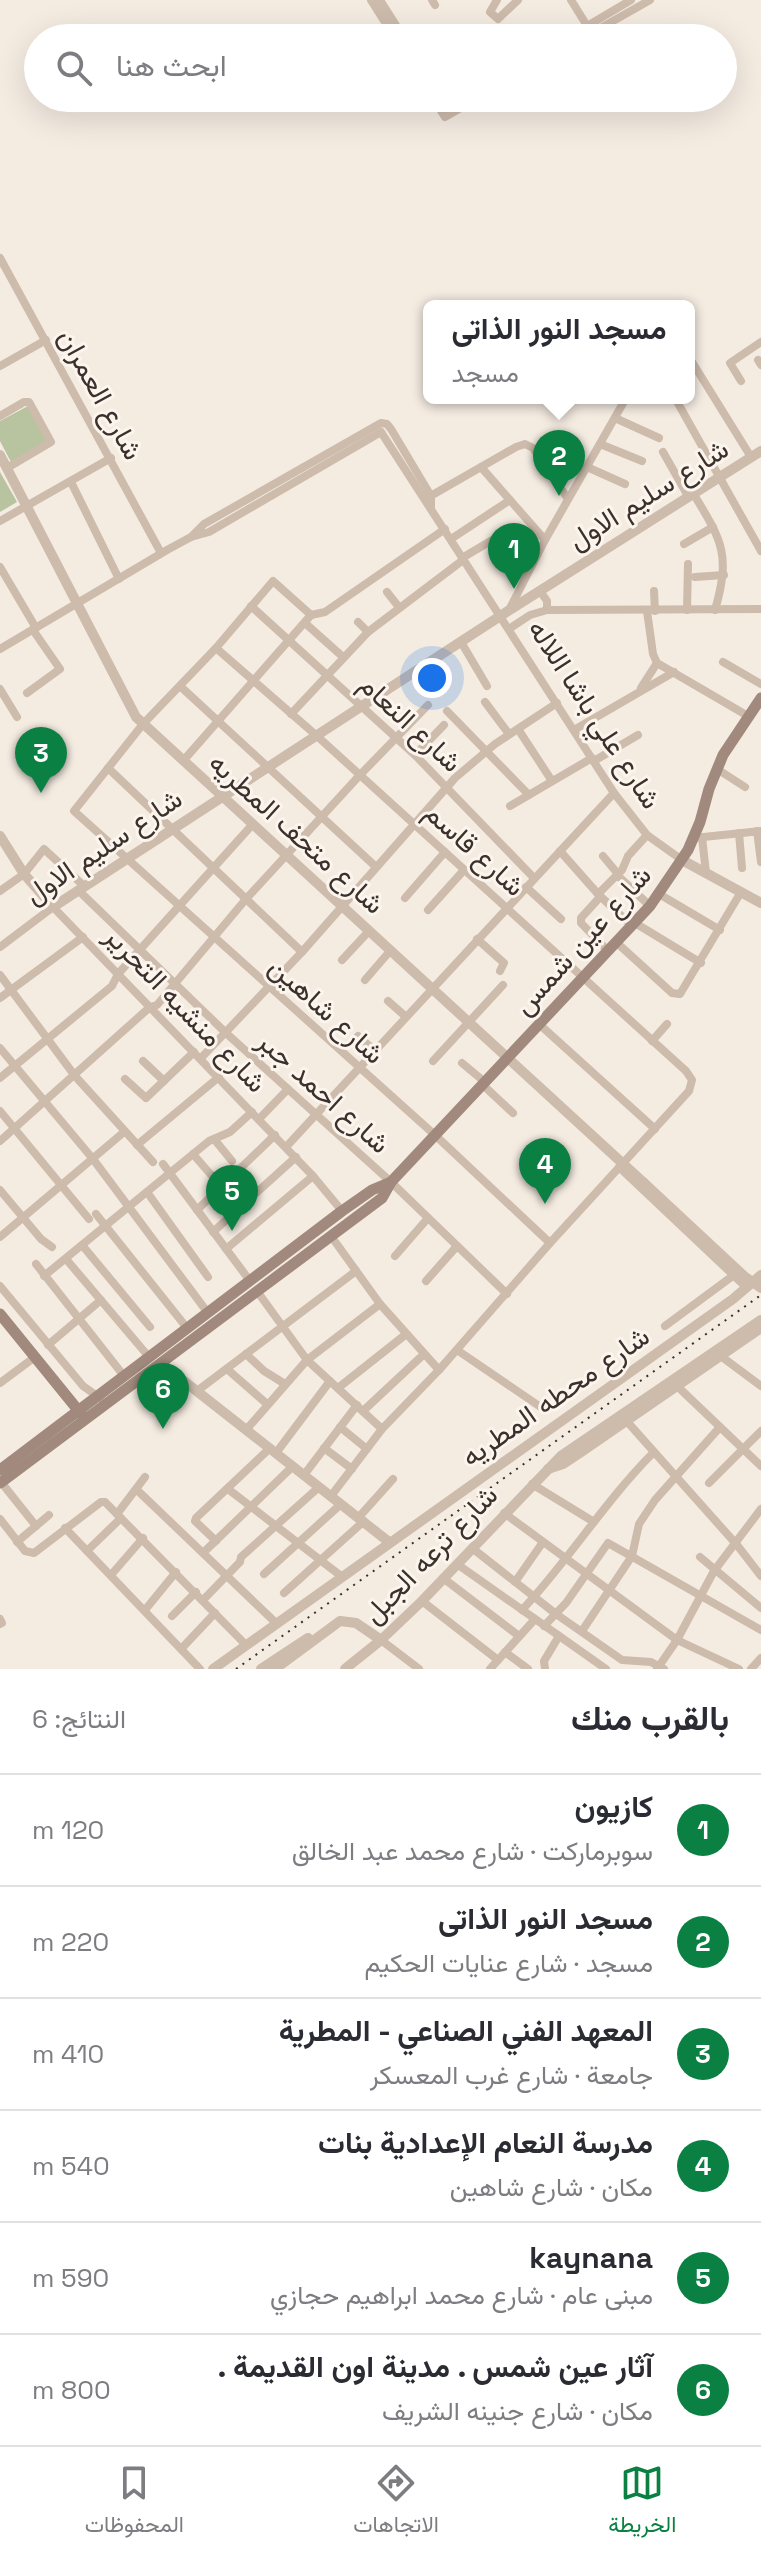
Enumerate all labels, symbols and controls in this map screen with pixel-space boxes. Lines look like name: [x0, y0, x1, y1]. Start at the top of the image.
search box: [24, 24, 737, 112]
icon: search: [52, 46, 96, 90]
text: ابحث هنا: [116, 46, 227, 85]
popup: [423, 300, 695, 404]
text: مسجد النور الذاتى: [452, 309, 666, 348]
street label: شارع العمران: [49, 322, 152, 466]
text: مسجد: [452, 356, 519, 390]
pin: 2: [533, 430, 585, 496]
street label: شارع سليم الاول: [561, 430, 735, 558]
pin: 1: [488, 523, 540, 589]
street label: شارع علي باشا اللاله: [516, 613, 670, 818]
your location: [412, 658, 452, 698]
street label: شارع النعام: [351, 666, 470, 780]
pin: 3: [15, 727, 67, 793]
street label: شارع متحف المطريه: [201, 745, 392, 922]
street label: شارع سليم الاول: [17, 780, 189, 913]
street label: شارع قاسم: [416, 794, 533, 904]
street label: شارع عين شمس: [505, 858, 659, 1023]
street label: شارع منشيه التحرير: [96, 917, 275, 1101]
street label: شارع شاهين: [261, 949, 392, 1072]
street label: شارع احمد جبر: [249, 1022, 398, 1162]
pin: 4: [519, 1138, 571, 1204]
pin: 5: [206, 1165, 258, 1231]
street label: شارع محطه المطريه: [454, 1318, 657, 1475]
pin: 6: [137, 1363, 189, 1429]
street label: شارع ترعه الجبل: [355, 1477, 506, 1632]
text: بالقرب منك: [571, 1697, 729, 1740]
text: النتائج: 6: [32, 1702, 126, 1736]
text: كازيون: [575, 1787, 653, 1826]
text: 120 m: [32, 1813, 104, 1847]
text: 1: [697, 1813, 709, 1847]
text: سوبرماركت · شارع محمد عبد الخالق: [292, 1834, 653, 1868]
text: مسجد النور الذاتى: [438, 1899, 653, 1938]
text: 220 m: [32, 1925, 109, 1959]
text: 2: [695, 1925, 711, 1959]
text: مسجد · شارع عنايات الحكيم: [365, 1946, 653, 1980]
text: المعهد الفني الصناعي - المطرية: [279, 2011, 653, 2050]
text: 410 m: [32, 2037, 104, 2071]
text: 3: [695, 2037, 711, 2071]
text: جامعة · شارع غرب المعسكر: [370, 2058, 653, 2092]
text: مدرسة النعام الإعدادية بنات: [318, 2123, 653, 2162]
text: 540 m: [32, 2149, 110, 2183]
text: 4: [695, 2149, 711, 2183]
text: مكان · شارع شاهين: [450, 2170, 653, 2204]
text: kaynana: [529, 2238, 653, 2277]
text: 590 m: [32, 2261, 109, 2295]
text: 5: [695, 2261, 711, 2295]
text: مبنى عام · شارع محمد ابراهيم حجازي: [270, 2278, 653, 2312]
text: آثار عين شمس . مدينة اون القديمة .: [217, 2347, 653, 2386]
text: 800 m: [32, 2373, 111, 2407]
text: 6: [695, 2373, 711, 2407]
text: مكان · شارع جنينه الشريف: [382, 2394, 653, 2428]
tab: المحفوظات: [85, 2461, 184, 2544]
tab: الاتجاهات: [353, 2461, 439, 2544]
tab: الخريطة: [608, 2461, 676, 2544]

